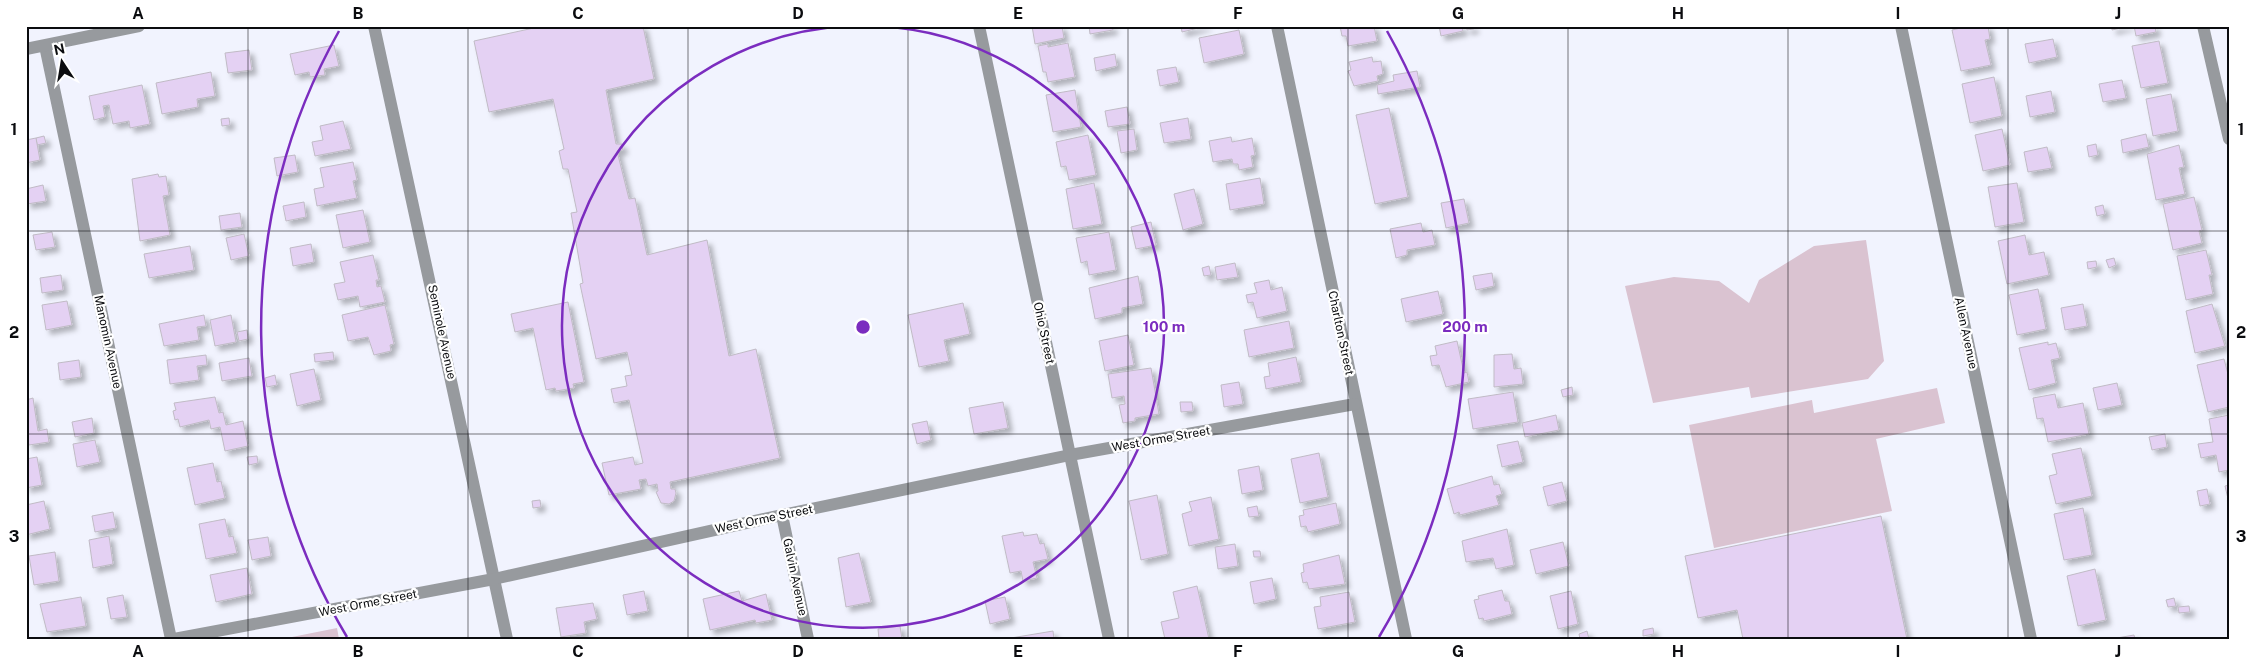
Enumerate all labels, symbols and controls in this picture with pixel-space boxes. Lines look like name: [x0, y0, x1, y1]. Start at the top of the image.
text: A: [132, 4, 144, 23]
text: B: [353, 4, 364, 23]
text: C: [572, 4, 584, 23]
text: D: [792, 4, 804, 23]
text: E: [1013, 4, 1023, 23]
text: F: [1233, 4, 1243, 23]
text: G: [1452, 4, 1464, 23]
text: H: [1672, 4, 1684, 23]
text: I: [1896, 4, 1900, 23]
text: J: [2115, 4, 2121, 23]
north arrow: [38, 38, 88, 88]
text: N: [52, 40, 66, 58]
text: 1: [11, 120, 17, 139]
text: 1: [2238, 120, 2244, 139]
street label: Seminole Avenue: [425, 284, 459, 381]
street label: Charlton Street: [1325, 290, 1357, 377]
street label: Manomin Avenue: [91, 294, 125, 390]
street label: Allen Avenue: [1952, 296, 1980, 370]
street label: Ohio Street: [1031, 301, 1057, 366]
centre of rings: [854, 318, 872, 336]
text: 100 m: [1143, 318, 1185, 335]
text: 200 m: [1442, 318, 1488, 335]
text: 2: [9, 323, 19, 342]
text: 2: [2236, 323, 2246, 342]
street label: West Orme Street: [1111, 423, 1212, 455]
street label: West Orme Street: [714, 502, 815, 536]
text: 3: [9, 527, 19, 546]
text: 3: [2236, 527, 2246, 546]
street label: Galvin Avenue: [780, 537, 810, 617]
street label: West Orme Street: [318, 587, 419, 619]
text: A: [132, 642, 144, 661]
text: B: [353, 642, 364, 661]
text: C: [572, 642, 584, 661]
text: D: [792, 642, 804, 661]
text: E: [1013, 642, 1023, 661]
text: F: [1233, 642, 1243, 661]
text: G: [1452, 642, 1464, 661]
text: H: [1672, 642, 1684, 661]
text: I: [1896, 642, 1900, 661]
text: J: [2115, 642, 2121, 661]

